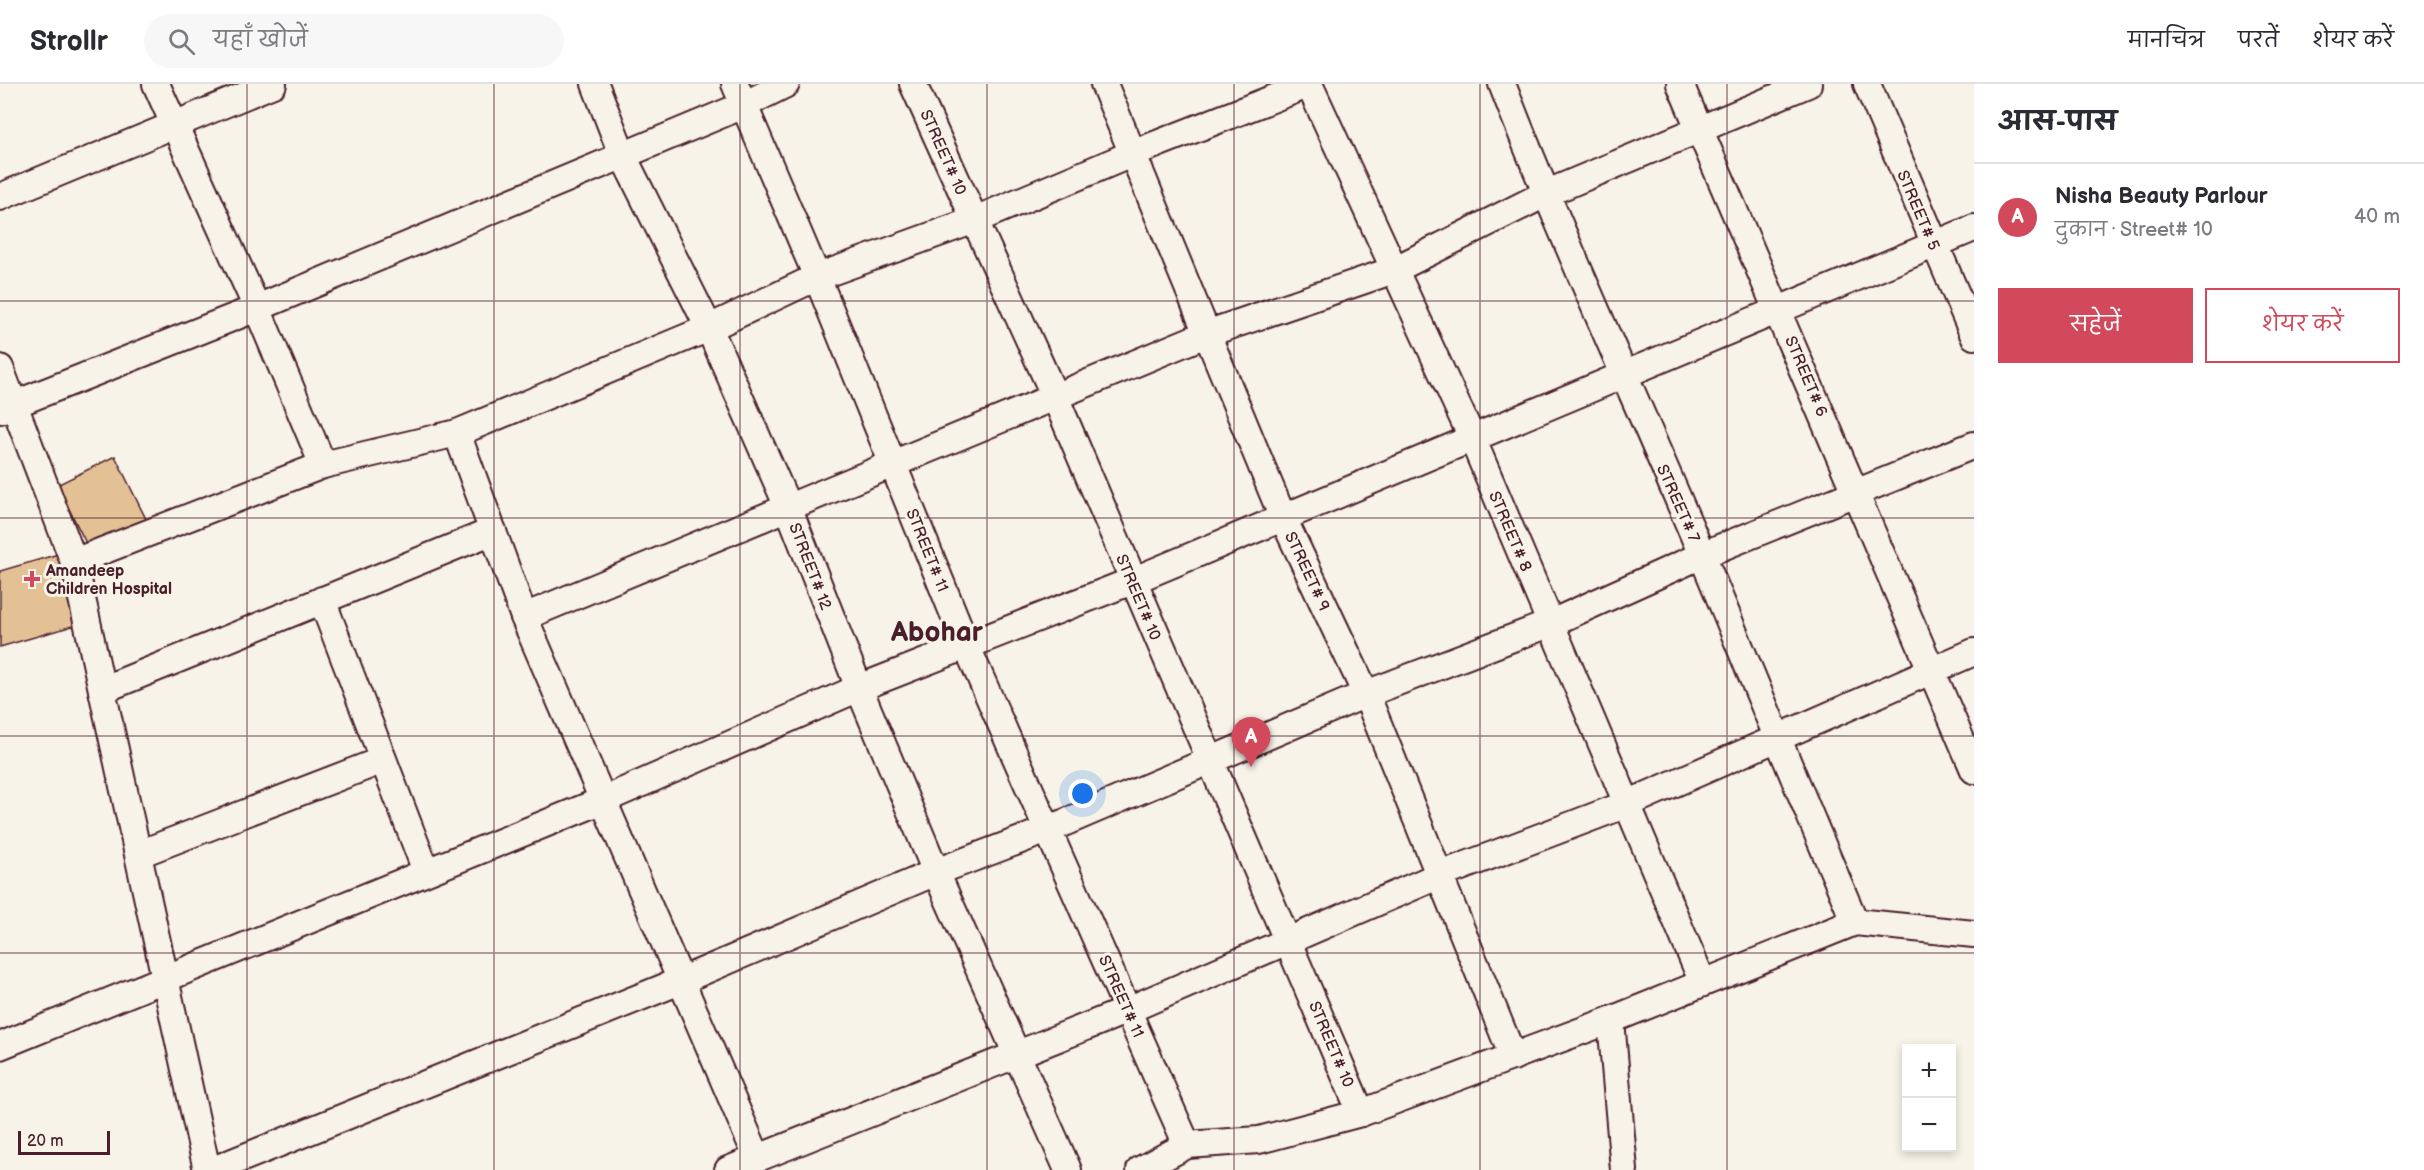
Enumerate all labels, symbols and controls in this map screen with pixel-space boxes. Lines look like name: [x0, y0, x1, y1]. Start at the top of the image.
search box: [144, 14, 564, 68]
text: Strollr: [30, 25, 108, 58]
icon: search: [165, 25, 198, 58]
text: यहाँ खोजें: [213, 27, 308, 54]
text: मानचित्र: [2128, 28, 2205, 53]
text: परतें: [2238, 28, 2279, 53]
text: शेयर करें: [2312, 28, 2394, 53]
street label: STREET# 10: [915, 107, 970, 198]
text: आस-पास: [1998, 107, 2117, 138]
street label: STREET# 5: [1892, 168, 1943, 253]
text: Nisha Beauty Parlour: [2055, 183, 2268, 210]
text: A: [2011, 205, 2024, 229]
text: 40 m: [2354, 205, 2400, 229]
text: दुकान · Street# 10: [2055, 218, 2213, 242]
button: सहेजें: [1998, 288, 2193, 363]
button: शेयर करें: [2205, 288, 2400, 363]
street label: STREET# 6: [1780, 334, 1831, 420]
street label: STREET# 7: [1652, 462, 1703, 546]
street label: STREET# 8: [1484, 489, 1535, 574]
street label: STREET# 11: [901, 506, 952, 595]
street label: STREET# 12: [784, 520, 835, 613]
street label: STREET# 9: [1280, 529, 1333, 614]
street label: STREET# 10: [1111, 552, 1164, 643]
place label: Amandeep Children Hospital: [45, 562, 172, 599]
marker: Amandeep Children Hospital: [23, 570, 41, 588]
district label: Abohar: [890, 616, 984, 649]
pin: A: [1232, 718, 1270, 767]
your location: [1068, 779, 1097, 808]
street label: STREET# 11: [1094, 953, 1147, 1041]
street label: STREET# 10: [1304, 999, 1357, 1090]
map controls: [1902, 1044, 1956, 1152]
button: +: [1902, 1044, 1956, 1098]
button: −: [1902, 1098, 1956, 1152]
scale bar: [18, 1128, 110, 1156]
text: 20 m: [27, 1132, 63, 1151]

